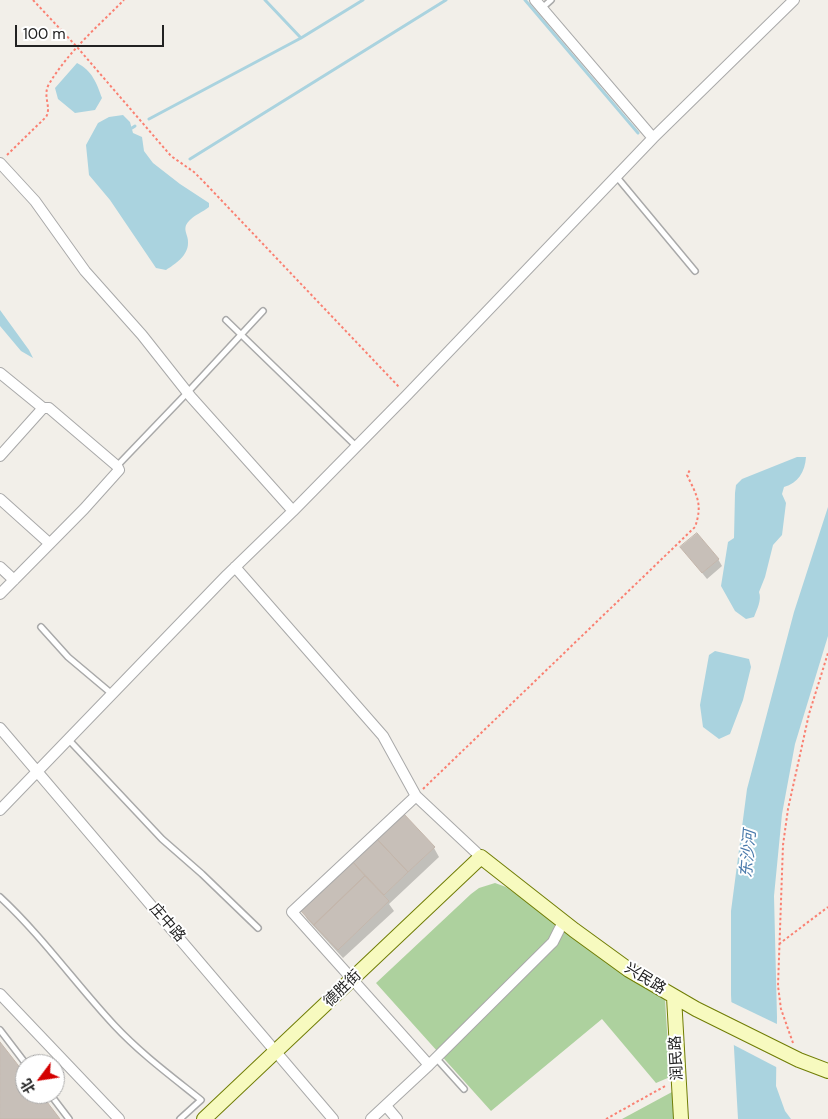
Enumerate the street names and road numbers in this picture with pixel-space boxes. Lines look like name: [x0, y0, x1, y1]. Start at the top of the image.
street label: 庄中路: [145, 900, 189, 946]
street label: 兴民路: [621, 959, 669, 999]
street label: 德胜街: [321, 967, 365, 1011]
street label: 润民路: [667, 1035, 687, 1081]

